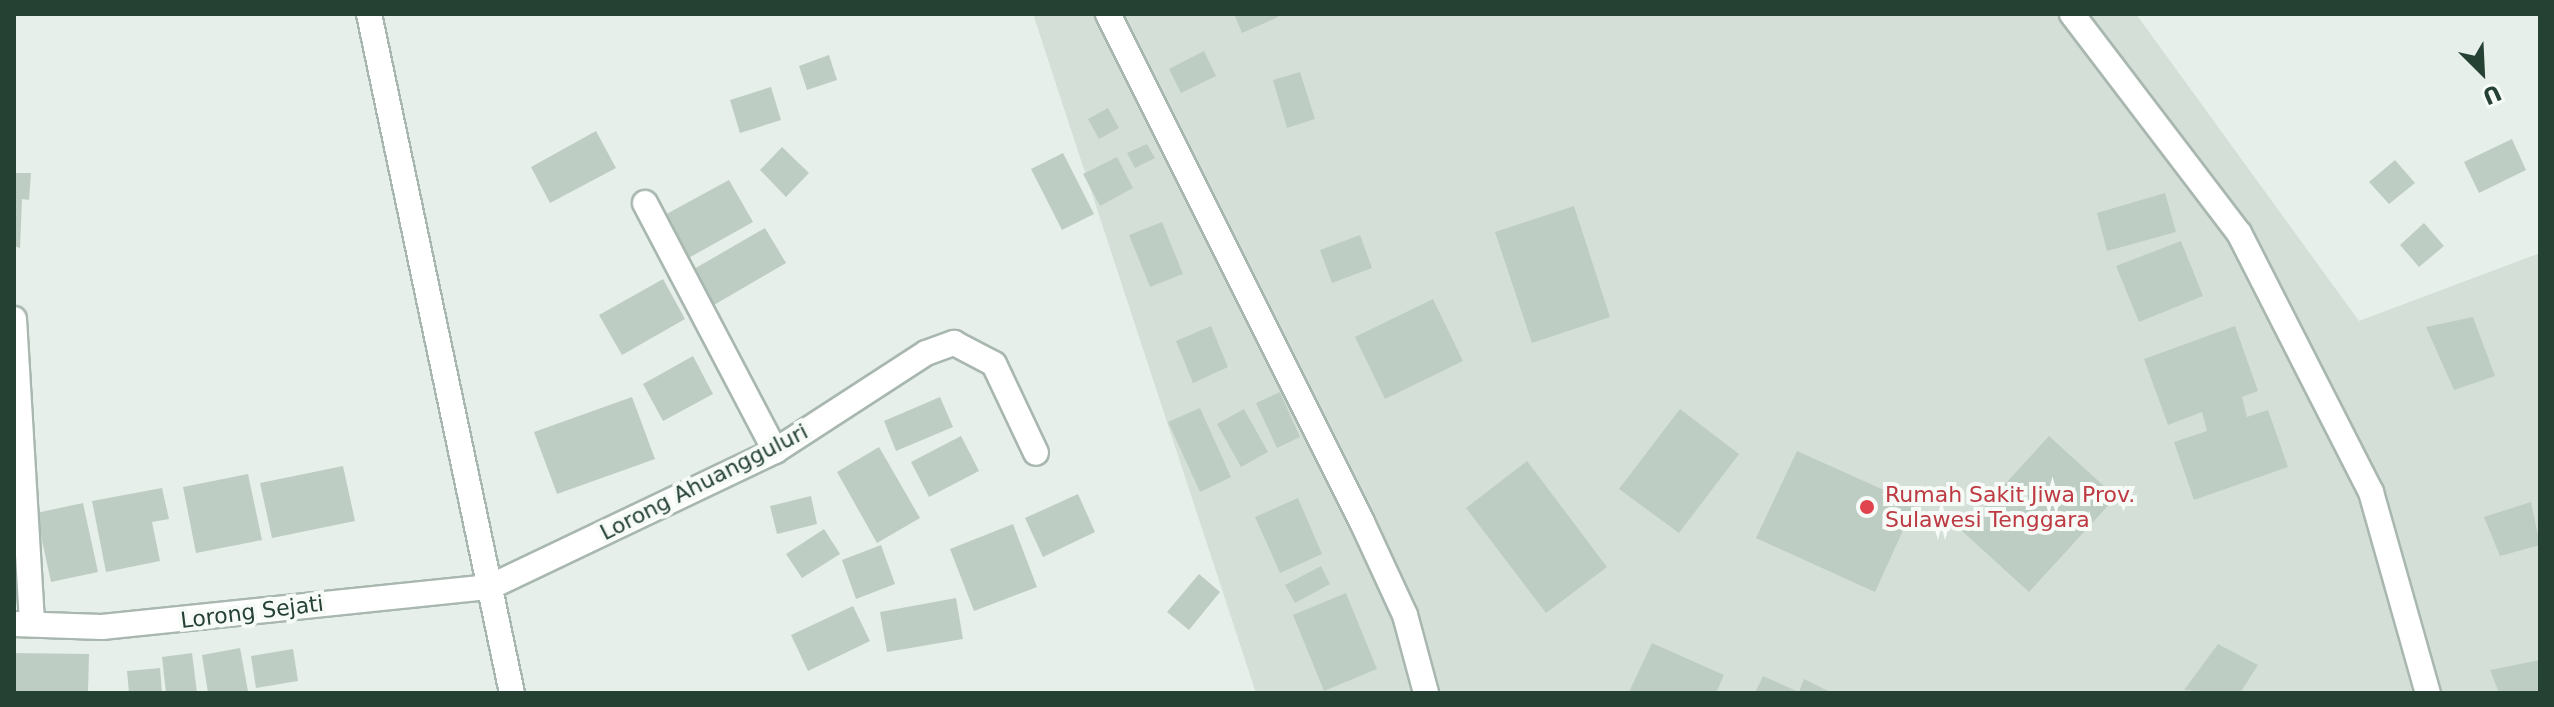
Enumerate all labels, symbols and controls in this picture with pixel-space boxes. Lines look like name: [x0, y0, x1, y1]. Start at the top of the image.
north arrow: [2442, 32, 2522, 112]
text: U: [2479, 79, 2505, 109]
street label: Lorong Ahuangguluri: [596, 418, 812, 546]
place label: Rumah Sakit Jiwa Prov. Sulawesi Tenggara: [1885, 481, 2135, 532]
marker: Rumah Sakit Jiwa Prov. Sulawesi Tenggara: [1856, 496, 1878, 518]
street label: Lorong Sejati: [179, 590, 325, 634]

